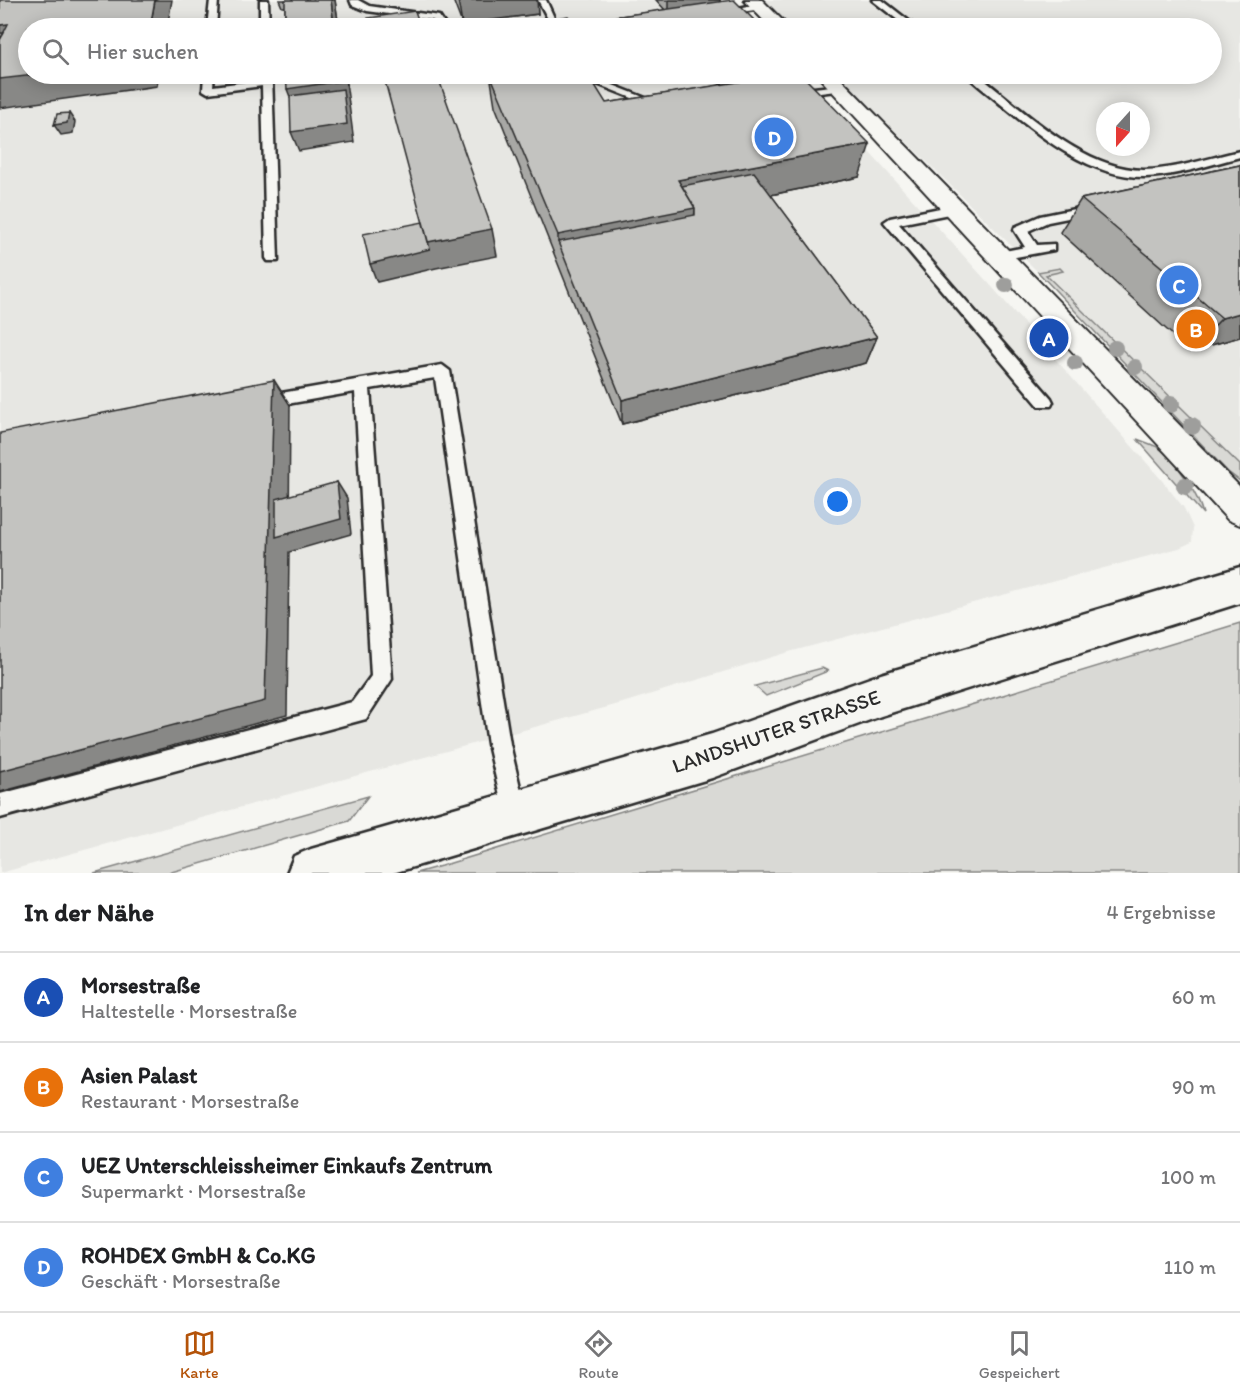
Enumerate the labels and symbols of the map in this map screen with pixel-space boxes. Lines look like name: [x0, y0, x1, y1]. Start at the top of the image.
north arrow: [1096, 102, 1150, 156]
pin: D: [754, 114, 794, 160]
pin: C: [1160, 262, 1198, 308]
pin: B: [1176, 306, 1216, 352]
pin: A: [1030, 316, 1068, 360]
your location: [823, 487, 852, 516]
street label: LANDSHUTER STRASSE: [669, 684, 883, 778]

